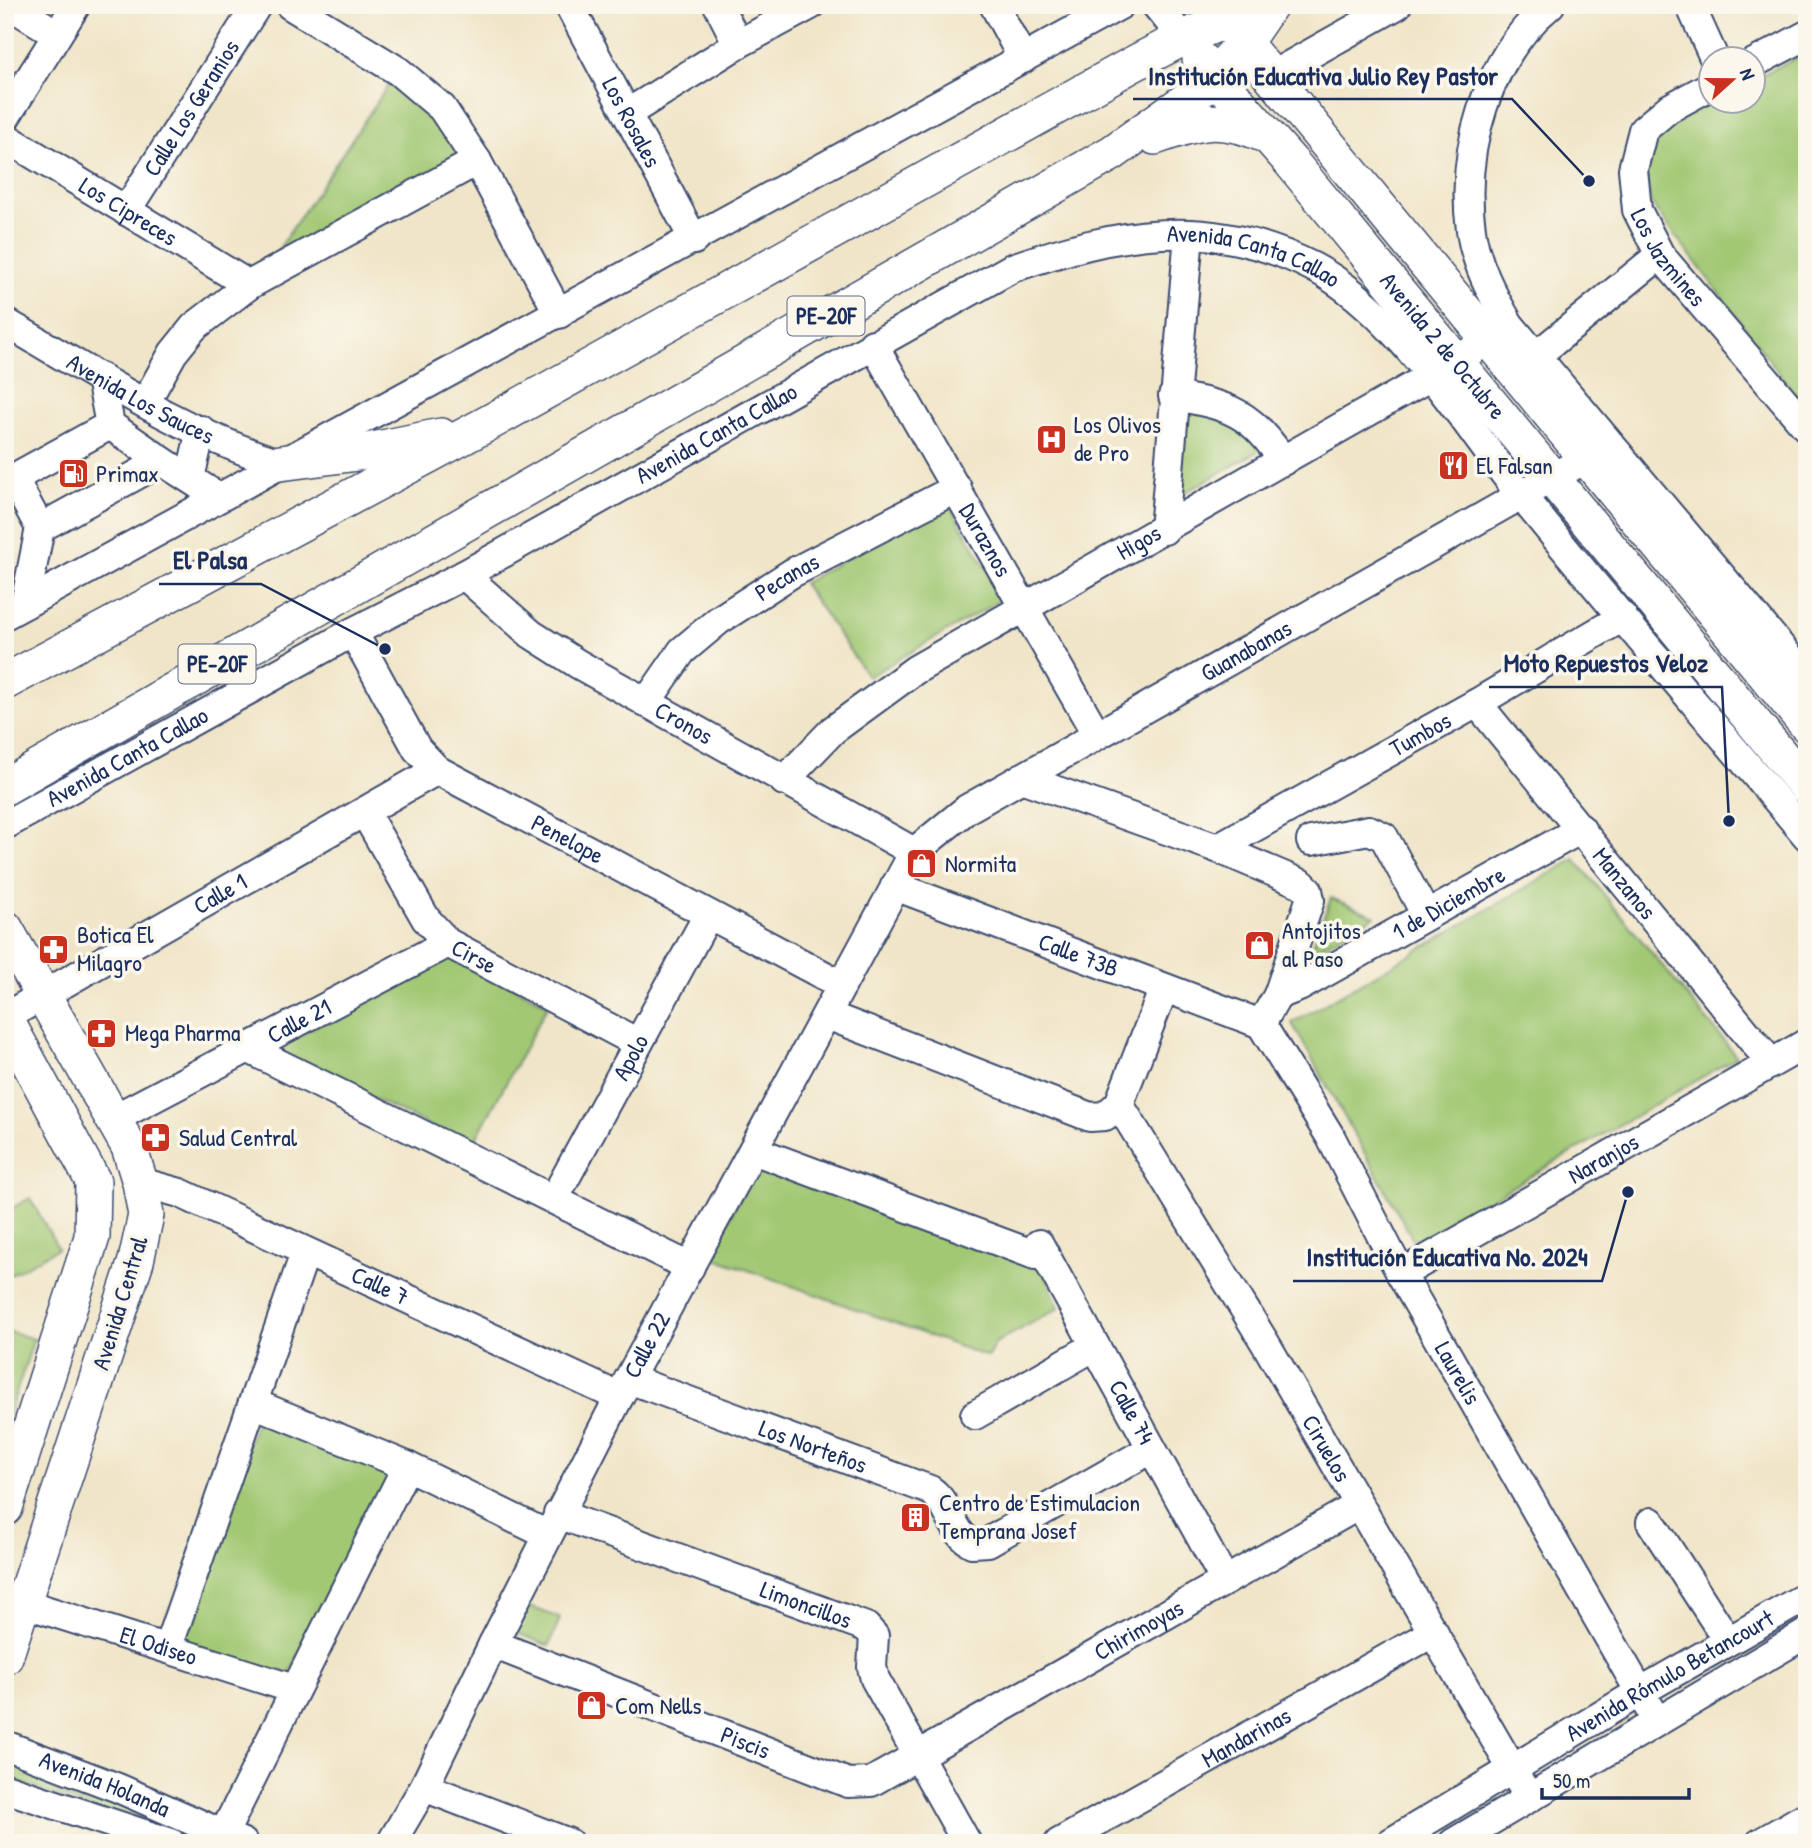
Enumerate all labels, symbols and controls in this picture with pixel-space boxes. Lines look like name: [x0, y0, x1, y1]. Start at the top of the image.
street label: Calle Los Geranios: [135, 33, 246, 182]
north arrow: [1696, 46, 1766, 116]
callout: Institución Educativa Julio Rey Pastor: [1133, 52, 1512, 99]
text: Institución Educativa Julio Rey Pastor: [1148, 58, 1499, 94]
text: N: [1734, 65, 1762, 83]
street label: Los Rosales: [595, 71, 669, 173]
street label: Los Cipreces: [74, 169, 184, 253]
street label: Los Jazmines: [1624, 203, 1714, 313]
street label: Avenida Canta Callao: [1166, 217, 1347, 294]
street label: Avenida 2 de Octubre: [1373, 265, 1514, 426]
road number: PE-20F: [788, 296, 864, 336]
street label: Avenida Los Sauces: [61, 345, 219, 451]
street label: Avenida Canta Callao: [629, 375, 803, 491]
place label: Los Olivos de Pro: [1074, 408, 1161, 468]
hospital icon: Los Olivos de Pro: [1034, 422, 1068, 456]
restaurant icon: El Falsan: [1436, 449, 1470, 483]
place label: El Falsan: [1476, 449, 1553, 481]
fuel station icon: Primax: [56, 457, 90, 491]
place label: Primax: [96, 457, 159, 489]
street label: Duraznos: [953, 497, 1020, 582]
street label: Higos: [1110, 516, 1166, 567]
callout: El Palsa: [159, 537, 261, 584]
text: El Palsa: [173, 542, 248, 577]
street label: Pecanas: [748, 545, 824, 608]
street label: Guanabanas: [1195, 611, 1297, 688]
callout: Moto Repuestos Veloz: [1489, 640, 1722, 687]
road number: PE-20F: [178, 644, 256, 684]
text: Moto Repuestos Veloz: [1504, 645, 1708, 681]
street label: Cronos: [649, 693, 719, 751]
street label: Avenida Canta Callao: [40, 698, 214, 814]
street label: Tumbos: [1383, 704, 1457, 764]
street label: Penelope: [526, 806, 610, 871]
street label: Manzanos: [1586, 840, 1664, 926]
shop icon: Normita: [905, 847, 939, 881]
place label: Normita: [945, 847, 1016, 879]
street label: 1 de Diciembre: [1386, 858, 1511, 947]
street label: Calle 1: [187, 865, 252, 921]
place label: Antojitos al Paso: [1282, 914, 1361, 974]
place label: Botica El Milagro: [77, 918, 154, 978]
street label: Calle 73B: [1034, 925, 1123, 984]
shop icon: Antojitos al Paso: [1242, 928, 1276, 962]
street label: Cirse: [446, 931, 503, 981]
pharmacy icon: Botica El Milagro: [37, 932, 71, 966]
street label: Calle 21: [261, 990, 336, 1050]
pharmacy icon: Mega Pharma: [85, 1016, 119, 1050]
place label: Mega Pharma: [125, 1016, 240, 1048]
street label: Apolo: [604, 1028, 655, 1086]
pharmacy icon: Salud Central: [139, 1121, 173, 1155]
place label: Salud Central: [179, 1121, 298, 1153]
street label: Naranjos: [1562, 1125, 1644, 1191]
street label: Avenida Central: [84, 1231, 155, 1373]
callout: Institución Educativa No. 2024: [1293, 1234, 1602, 1281]
text: Institución Educativa No. 2024: [1306, 1239, 1588, 1274]
street label: Calle 7: [346, 1258, 414, 1312]
street label: Calle 22: [615, 1306, 677, 1383]
street label: Laurelis: [1428, 1335, 1489, 1410]
street label: Calle 74: [1102, 1374, 1163, 1450]
street label: Ciruelos: [1295, 1409, 1359, 1487]
street label: Los Norteños: [755, 1411, 872, 1480]
place label: Centro de Estimulacion Temprana Josef: [939, 1486, 1140, 1546]
building icon: Centro de Estimulacion Temprana Josef: [899, 1500, 933, 1534]
street label: Limoncillos: [756, 1573, 856, 1635]
street label: Chirimoyas: [1088, 1591, 1189, 1667]
street label: Avenida Rómulo Betancourt: [1559, 1601, 1780, 1748]
street label: El Odiseo: [116, 1618, 202, 1672]
shop icon: Com Nells: [575, 1689, 609, 1723]
place label: Com Nells: [615, 1689, 702, 1721]
street label: Mandarinas: [1196, 1699, 1296, 1775]
street label: Piscis: [717, 1718, 775, 1766]
street label: Avenida Holanda: [35, 1743, 175, 1824]
scale bar: [1542, 1757, 1689, 1801]
text: 50 m: [1553, 1766, 1590, 1795]

